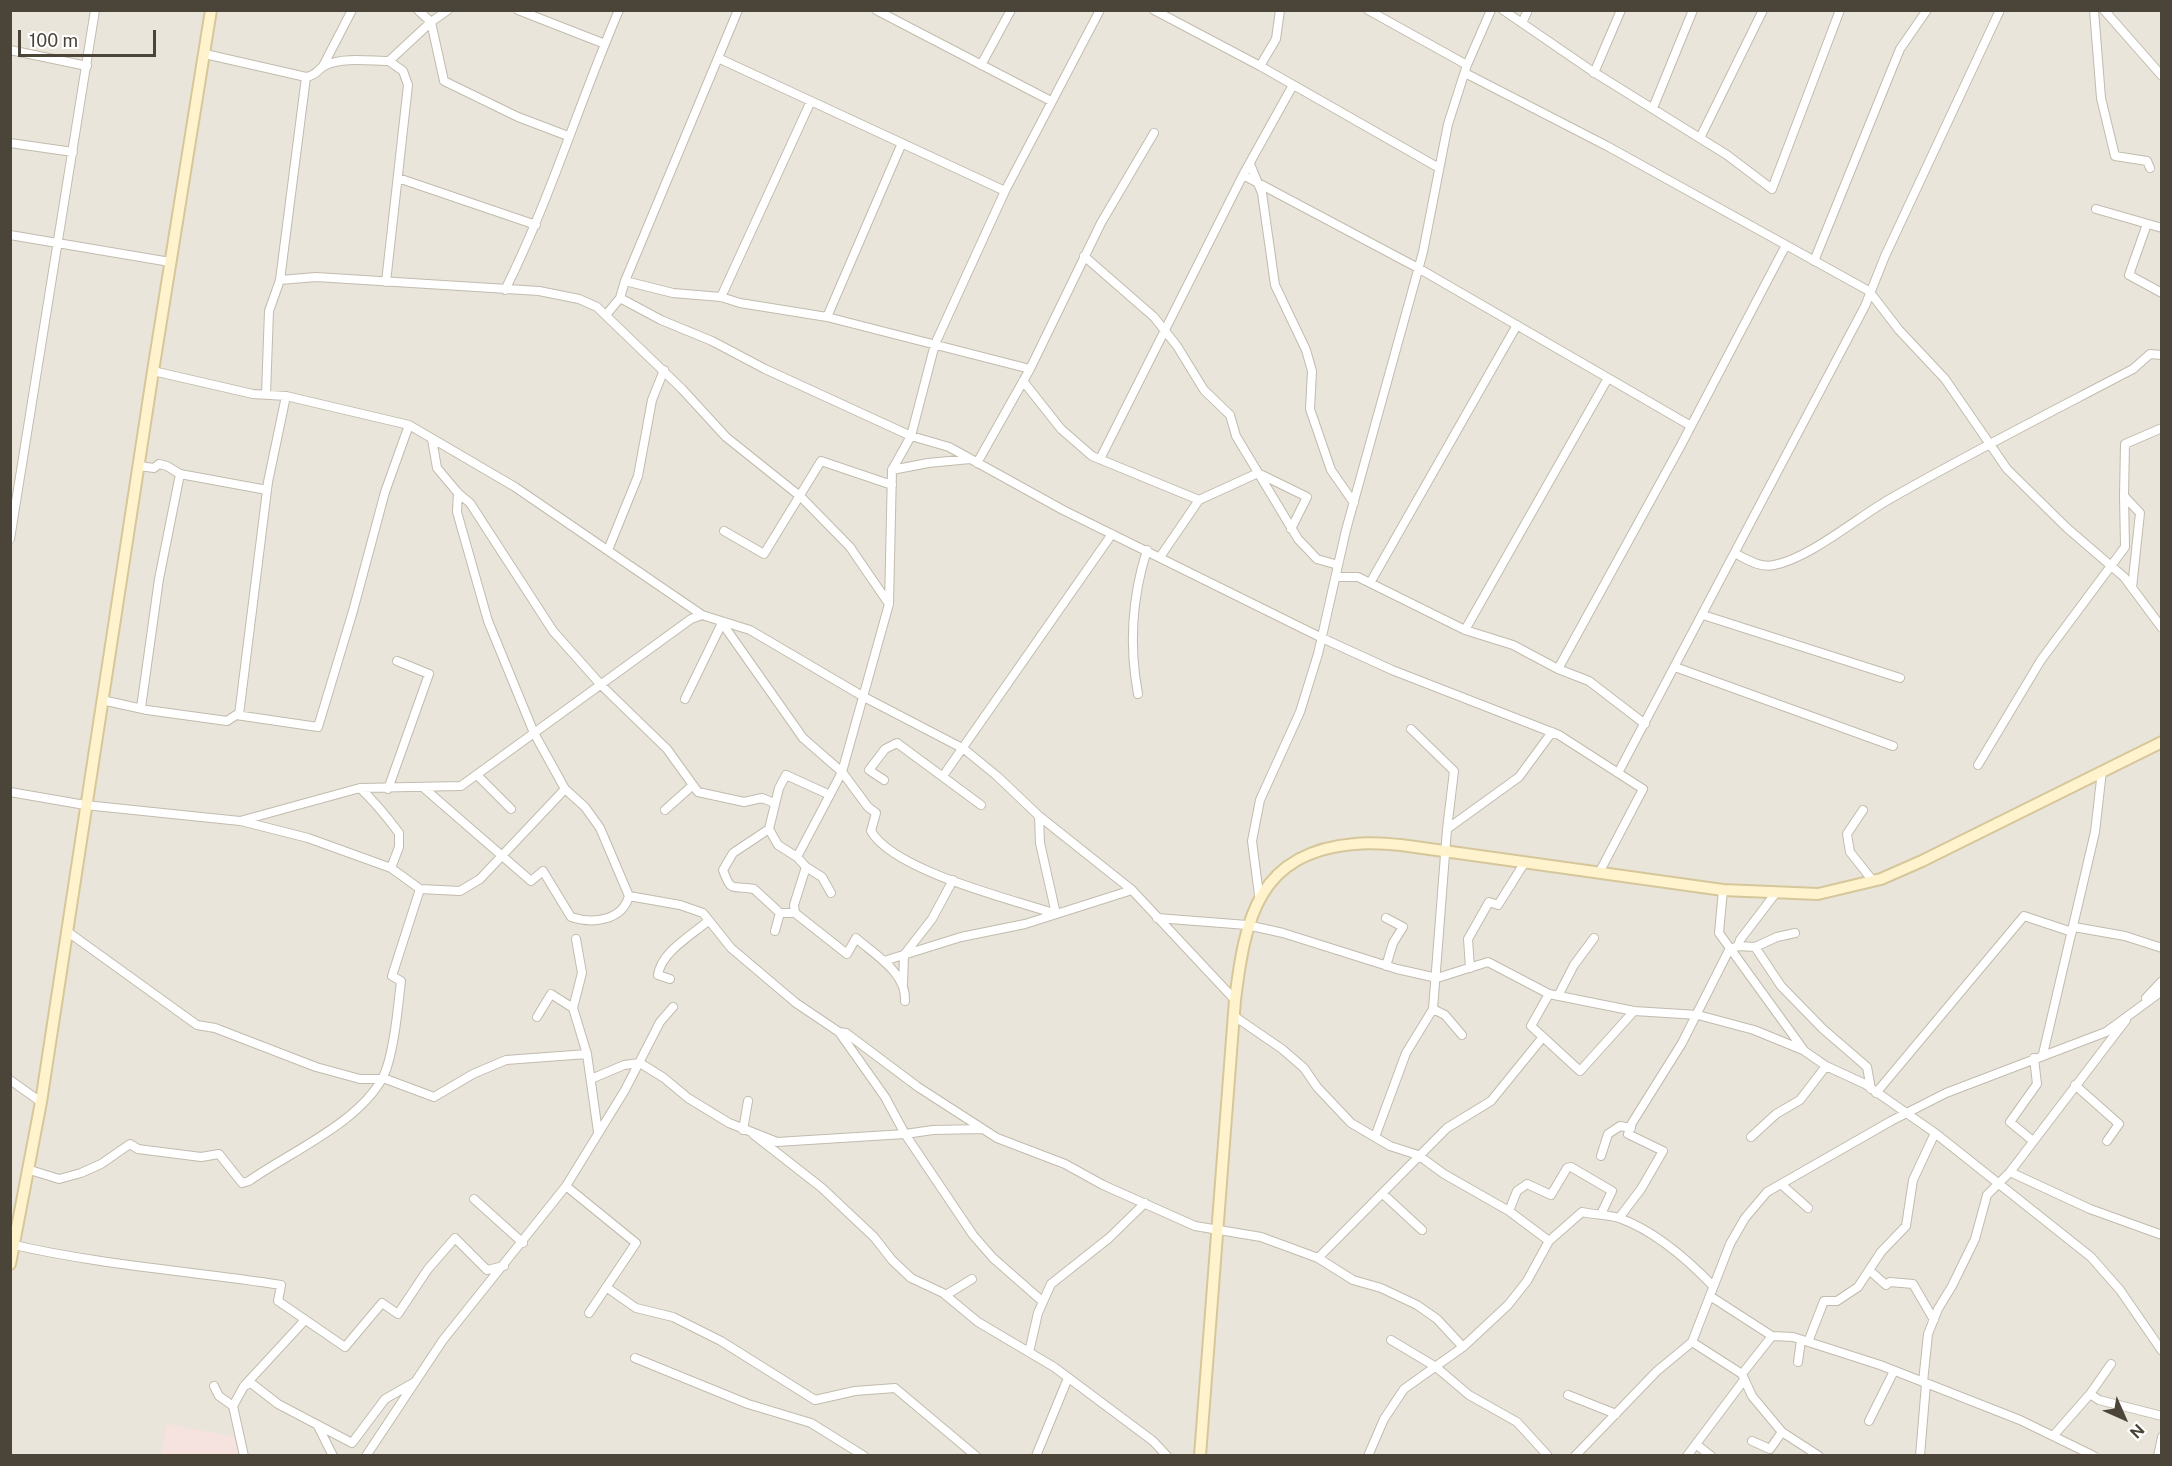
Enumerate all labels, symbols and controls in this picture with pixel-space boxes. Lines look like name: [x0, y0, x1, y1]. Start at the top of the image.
scale bar: [21, 18, 159, 56]
text: 100 m: [29, 30, 78, 51]
north arrow: [2094, 1388, 2154, 1448]
text: N: [2126, 1420, 2148, 1442]

